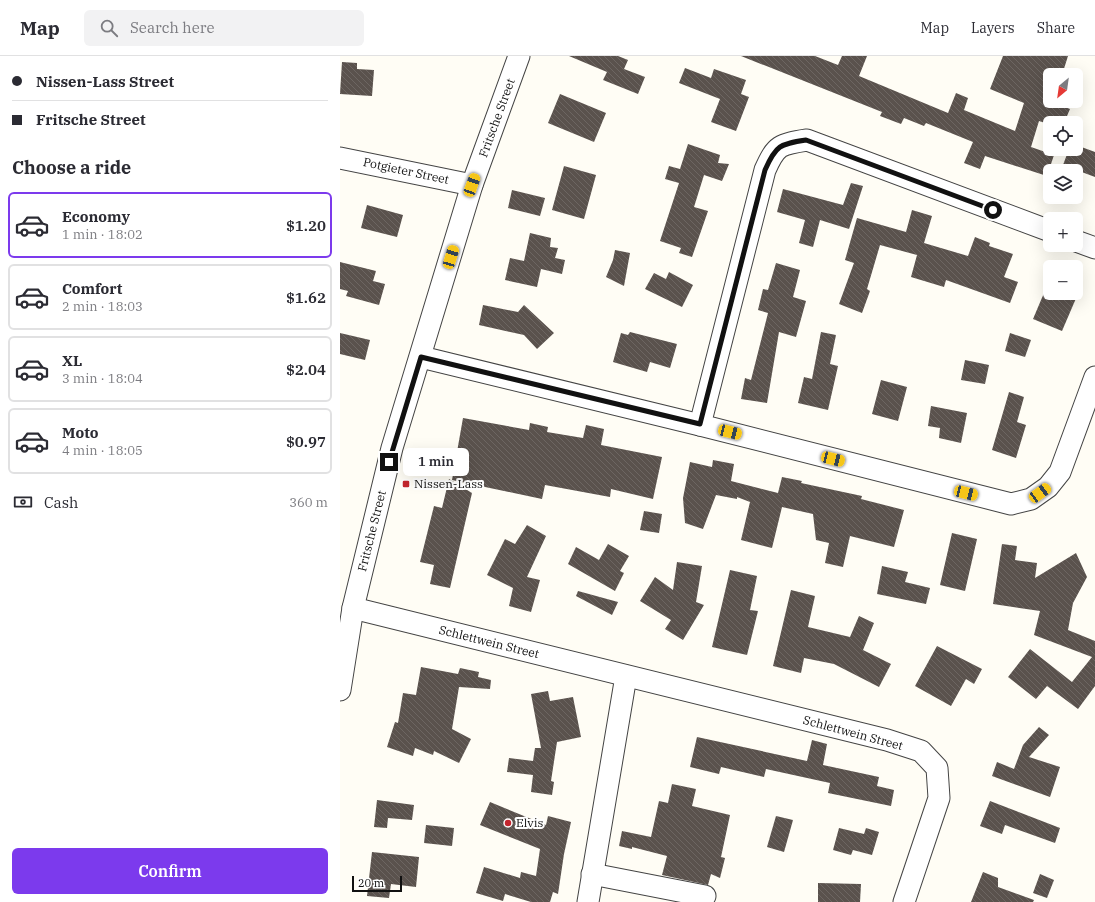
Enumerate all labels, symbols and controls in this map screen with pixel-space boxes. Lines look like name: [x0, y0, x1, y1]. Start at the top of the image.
search box: [84, 10, 364, 46]
text: Map: [20, 16, 60, 40]
icon: search: [98, 17, 120, 39]
text: Search here: [130, 18, 214, 37]
text: Map: [921, 19, 949, 37]
text: Layers: [971, 19, 1015, 37]
text: Share: [1037, 19, 1075, 37]
north arrow: [1043, 68, 1083, 108]
map controls: [1043, 68, 1083, 300]
text: Nissen-Lass Street: [36, 72, 174, 91]
street label: Fritsche Street: [475, 76, 518, 159]
text: Fritsche Street: [36, 110, 146, 129]
button: locate: [1043, 116, 1083, 156]
street label: Potgieter Street: [362, 154, 450, 187]
text: Choose a ride: [12, 156, 131, 179]
button: layers: [1043, 164, 1083, 204]
car: [462, 172, 482, 198]
route start: [984, 201, 1002, 219]
icon: car: [14, 207, 50, 243]
text: Economy: [62, 207, 130, 226]
button: +: [1043, 212, 1083, 252]
text: $1.20: [286, 216, 326, 235]
text: 1 min · 18:02: [62, 226, 143, 243]
car: [442, 244, 460, 270]
button: −: [1043, 260, 1083, 300]
icon: car: [14, 279, 50, 315]
text: Comfort: [62, 279, 122, 298]
text: $1.62: [286, 288, 326, 307]
text: 2 min · 18:03: [62, 298, 143, 315]
icon: car: [14, 351, 50, 387]
text: XL: [62, 351, 82, 370]
text: $2.04: [286, 360, 326, 379]
text: 3 min · 18:04: [62, 370, 143, 387]
icon: car: [14, 423, 50, 459]
text: Moto: [62, 423, 99, 442]
car: [717, 423, 743, 441]
text: $0.97: [286, 432, 326, 451]
text: 4 min · 18:05: [62, 442, 143, 459]
callout: 1 min: [403, 448, 469, 476]
car: [820, 450, 846, 468]
route end: [380, 453, 398, 471]
text: 1 min: [418, 453, 454, 470]
place label: Nissen-Lass: [414, 476, 483, 491]
marker: Nissen-Lass: [401, 479, 411, 489]
car: [1027, 481, 1053, 505]
car: [953, 484, 979, 502]
street label: Fritsche Street: [354, 489, 389, 573]
icon: cash: [12, 491, 34, 513]
text: Cash: [44, 493, 78, 512]
text: 360 m: [289, 494, 328, 511]
street label: Schlettwein Street: [437, 622, 541, 661]
street label: Schlettwein Street: [802, 712, 905, 753]
place label: Elvis: [516, 815, 543, 830]
marker: Elvis: [503, 818, 513, 828]
button: Confirm: [12, 848, 328, 894]
scale bar: [352, 874, 402, 893]
text: 20 m: [358, 876, 384, 890]

